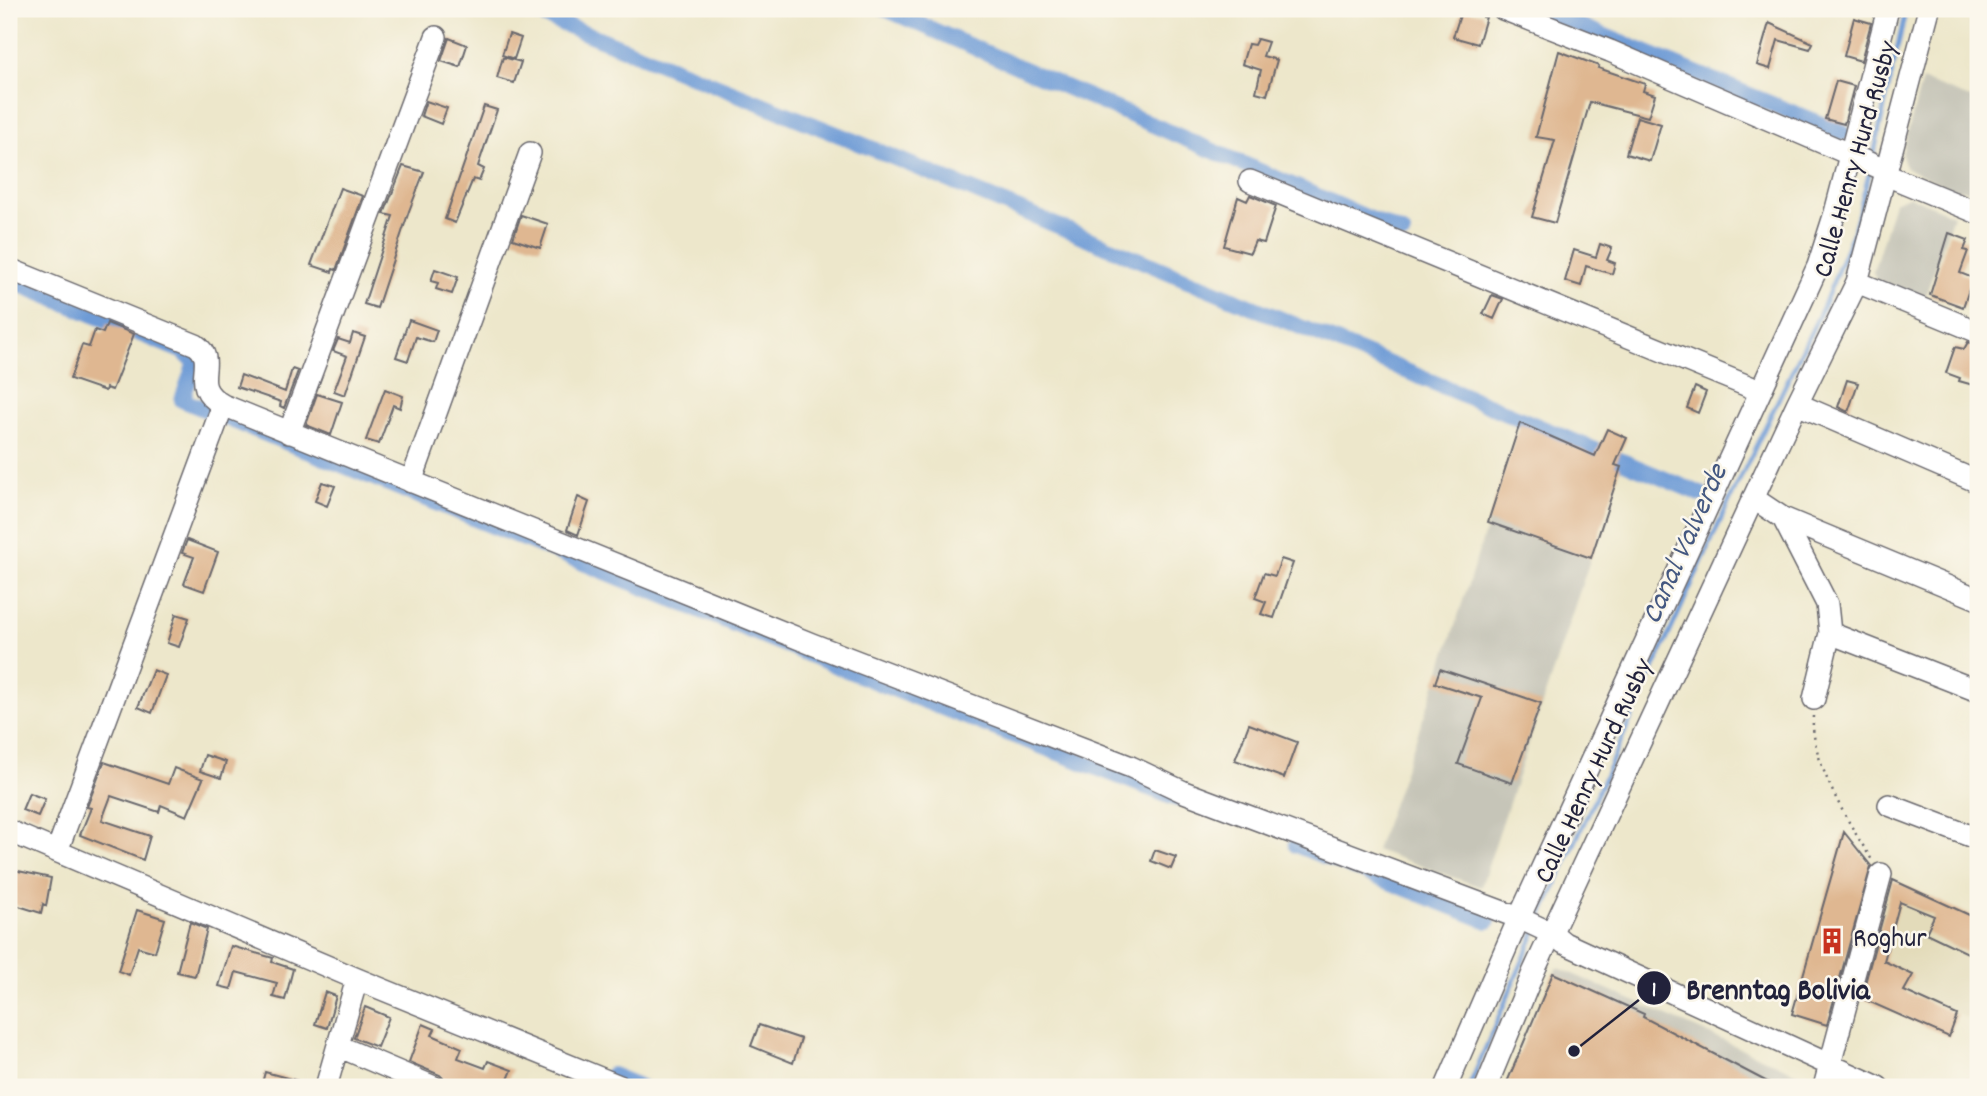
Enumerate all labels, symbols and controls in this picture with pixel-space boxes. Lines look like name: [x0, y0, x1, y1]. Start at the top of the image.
street label: Calle Henry Hurd Rusby: [1805, 37, 1911, 283]
water label: Canal Valverde: [1633, 457, 1742, 632]
street label: Calle Henry Hurd Rusby: [1526, 652, 1666, 891]
place label: Roghur: [1853, 921, 1927, 961]
building icon: Roghur: [1817, 926, 1847, 956]
callout: Brenntag Bolivia: [1637, 963, 1883, 1014]
text: Brenntag Bolivia: [1686, 972, 1871, 1015]
text: 1: [1652, 977, 1656, 1007]

